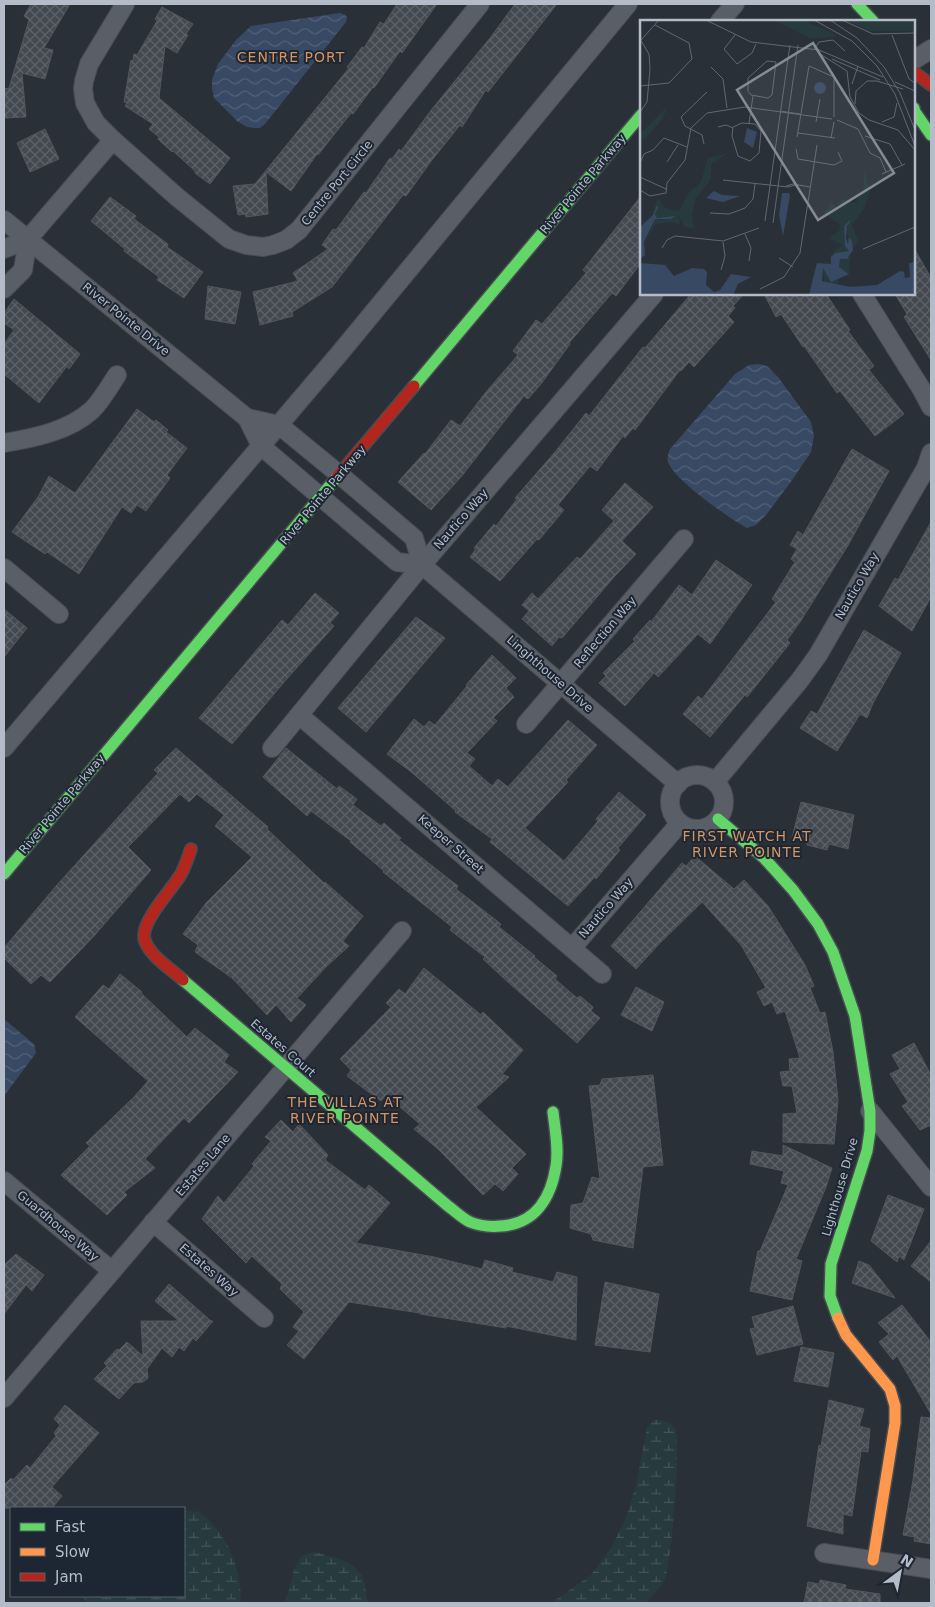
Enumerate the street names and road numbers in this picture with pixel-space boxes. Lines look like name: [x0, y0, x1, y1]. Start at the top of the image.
street label: River Pointe Parkway: [537, 131, 629, 237]
street label: Centre Port Circle: [298, 138, 376, 228]
street label: River Pointe Drive: [80, 280, 172, 358]
street label: River Pointe Parkway: [277, 442, 369, 548]
street label: Nautico Way: [431, 486, 491, 552]
street label: Nautico Way: [832, 550, 882, 622]
street label: Reflection Way: [571, 593, 639, 671]
street label: Linghthouse Drive: [504, 633, 596, 715]
street label: River Pointe Parkway: [16, 751, 108, 857]
street label: Keeper Street: [415, 812, 487, 876]
street label: Nautico Way: [576, 875, 636, 941]
street label: Estates Court: [248, 1016, 318, 1080]
street label: Estates Lane: [173, 1131, 233, 1199]
street label: Lighthouse Drive: [819, 1136, 861, 1238]
street label: Guardhouse Way: [14, 1188, 102, 1264]
street label: Estates Way: [177, 1241, 241, 1299]

